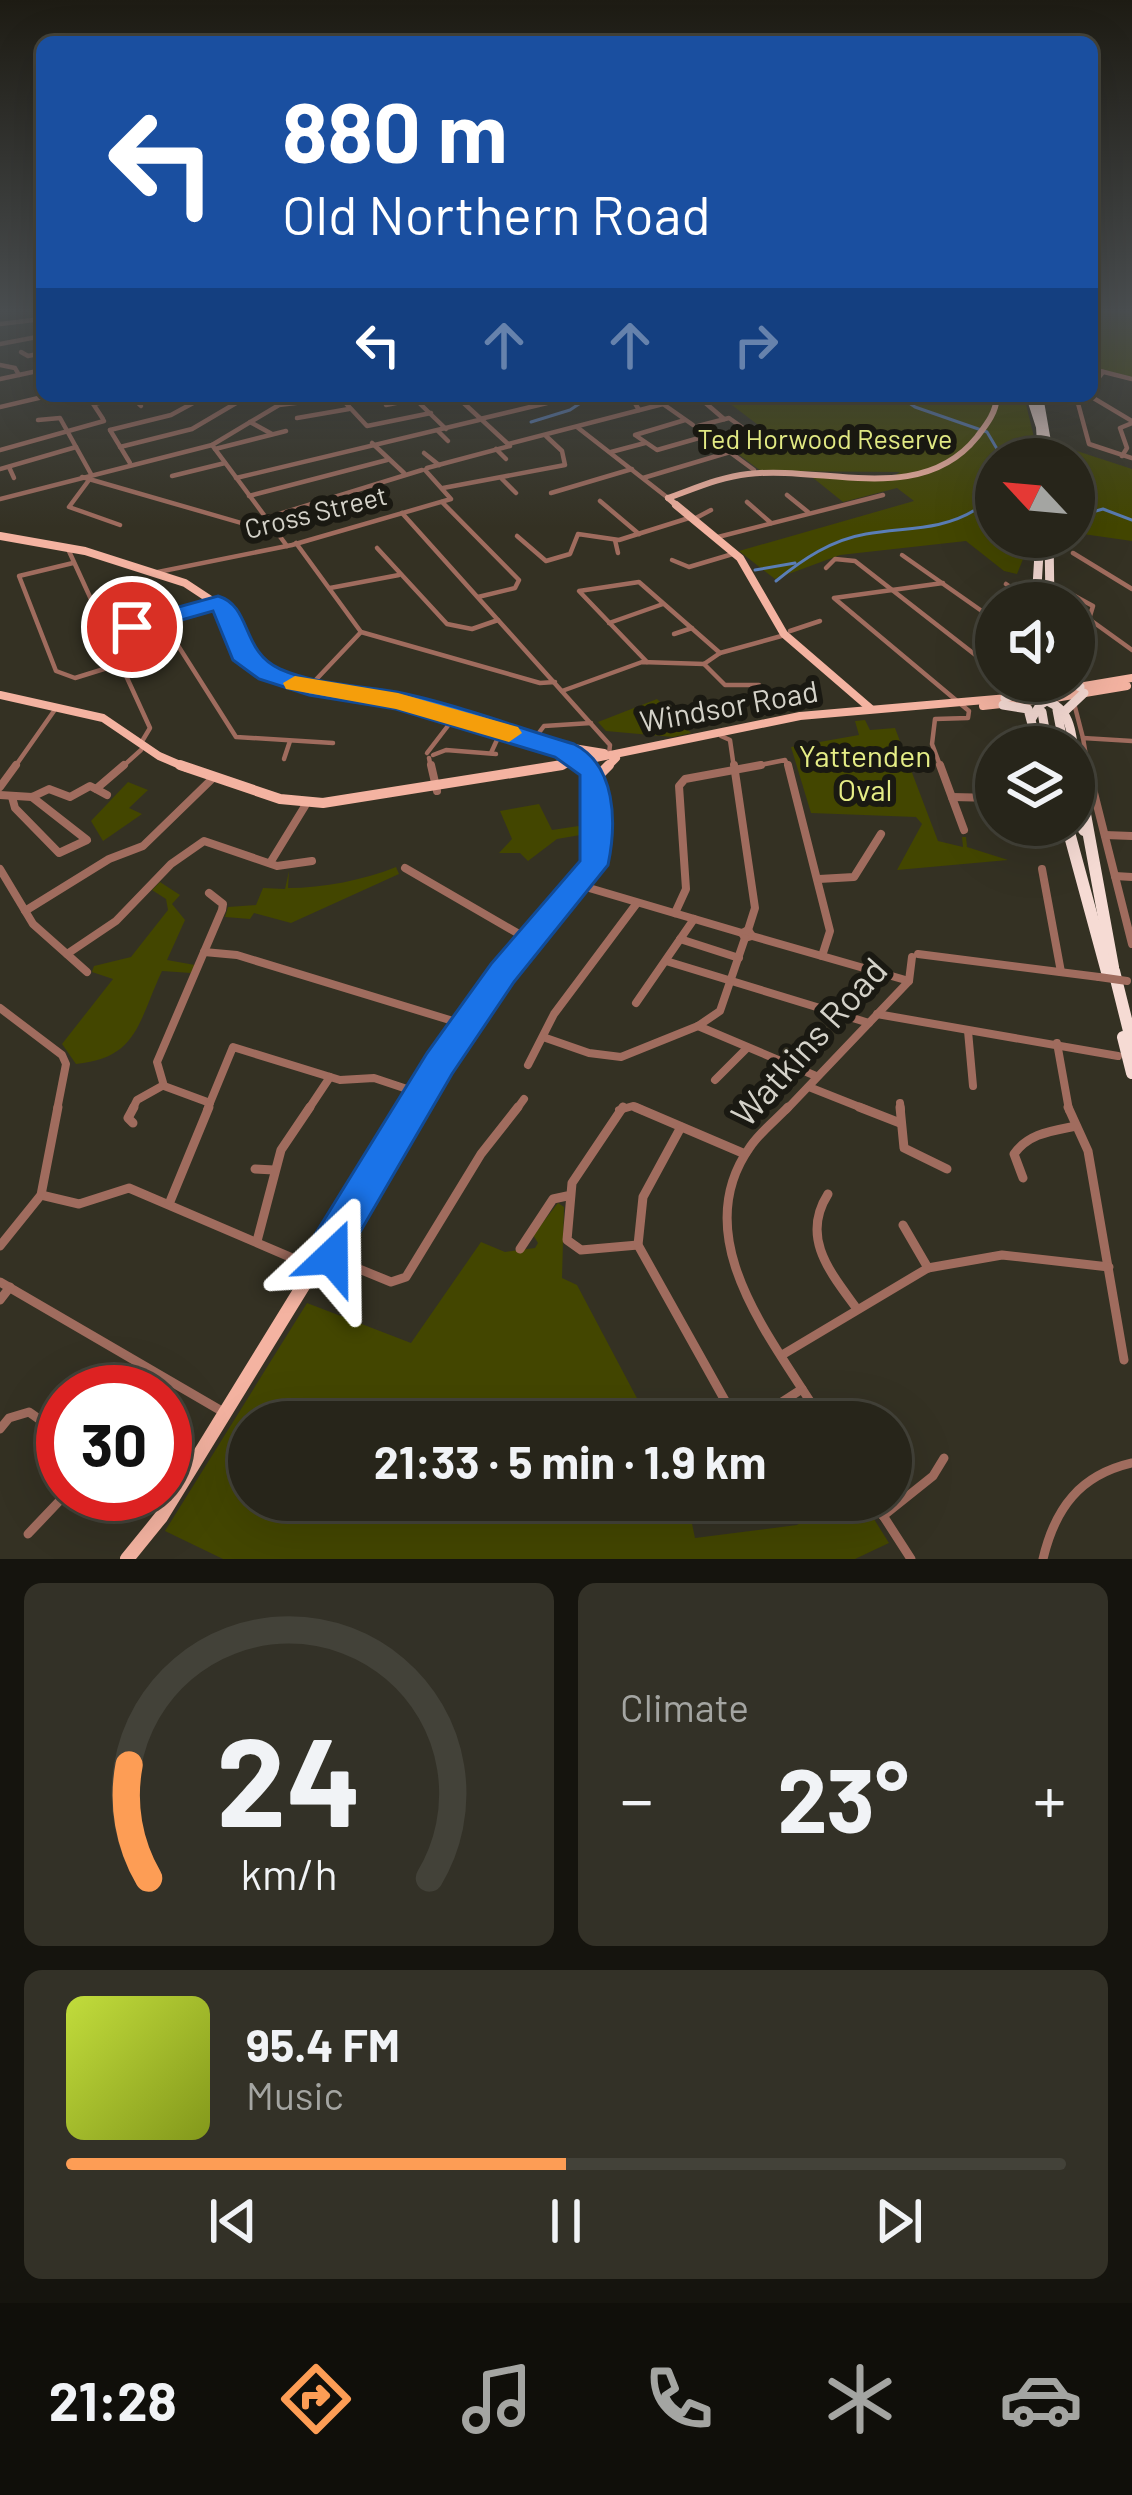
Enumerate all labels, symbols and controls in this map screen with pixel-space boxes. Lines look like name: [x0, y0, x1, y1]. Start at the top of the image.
text: 880 m: [282, 79, 508, 180]
icon: left: [84, 84, 240, 240]
text: Old Northern Road: [282, 181, 711, 246]
icon: left: [345, 312, 411, 378]
icon: ahead: [471, 312, 537, 378]
icon: ahead: [597, 312, 663, 378]
icon: right: [723, 312, 789, 378]
park label: Ted Horwood Reserve: [698, 422, 952, 454]
north arrow: [975, 438, 1095, 558]
map controls: [975, 438, 1095, 846]
street label: Cross Street: [241, 478, 390, 544]
pin: [81, 576, 183, 678]
button: sound: [975, 582, 1095, 702]
icon: arrive: [99, 594, 165, 660]
street label: Windsor Road: [637, 672, 821, 738]
button: layers: [975, 726, 1095, 846]
park label: Yattenden Oval: [799, 737, 931, 807]
street label: Watkins Road: [721, 948, 895, 1134]
position arrow: [269, 1194, 395, 1320]
speed limit sign: 30: [36, 1365, 192, 1521]
text: 21:33 · 5 min · 1.9 km: [374, 1434, 766, 1488]
text: Climate: [620, 1683, 749, 1730]
text: 24: [216, 1702, 362, 1852]
text: 23°: [777, 1743, 909, 1851]
text: −: [620, 1758, 653, 1837]
text: +: [1033, 1758, 1066, 1837]
text: km/h: [240, 1846, 338, 1898]
text: 95.4 FM: [246, 2017, 400, 2071]
text: Music: [246, 2071, 344, 2118]
icon: previous: [200, 2188, 266, 2254]
icon: pause: [533, 2188, 599, 2254]
icon: next: [866, 2188, 932, 2254]
icon: directions: [274, 2357, 358, 2441]
icon: music: [455, 2357, 539, 2441]
icon: phone: [637, 2357, 721, 2441]
icon: climate: [818, 2357, 902, 2441]
icon: car: [999, 2357, 1083, 2441]
text: 21:28: [49, 2367, 177, 2432]

